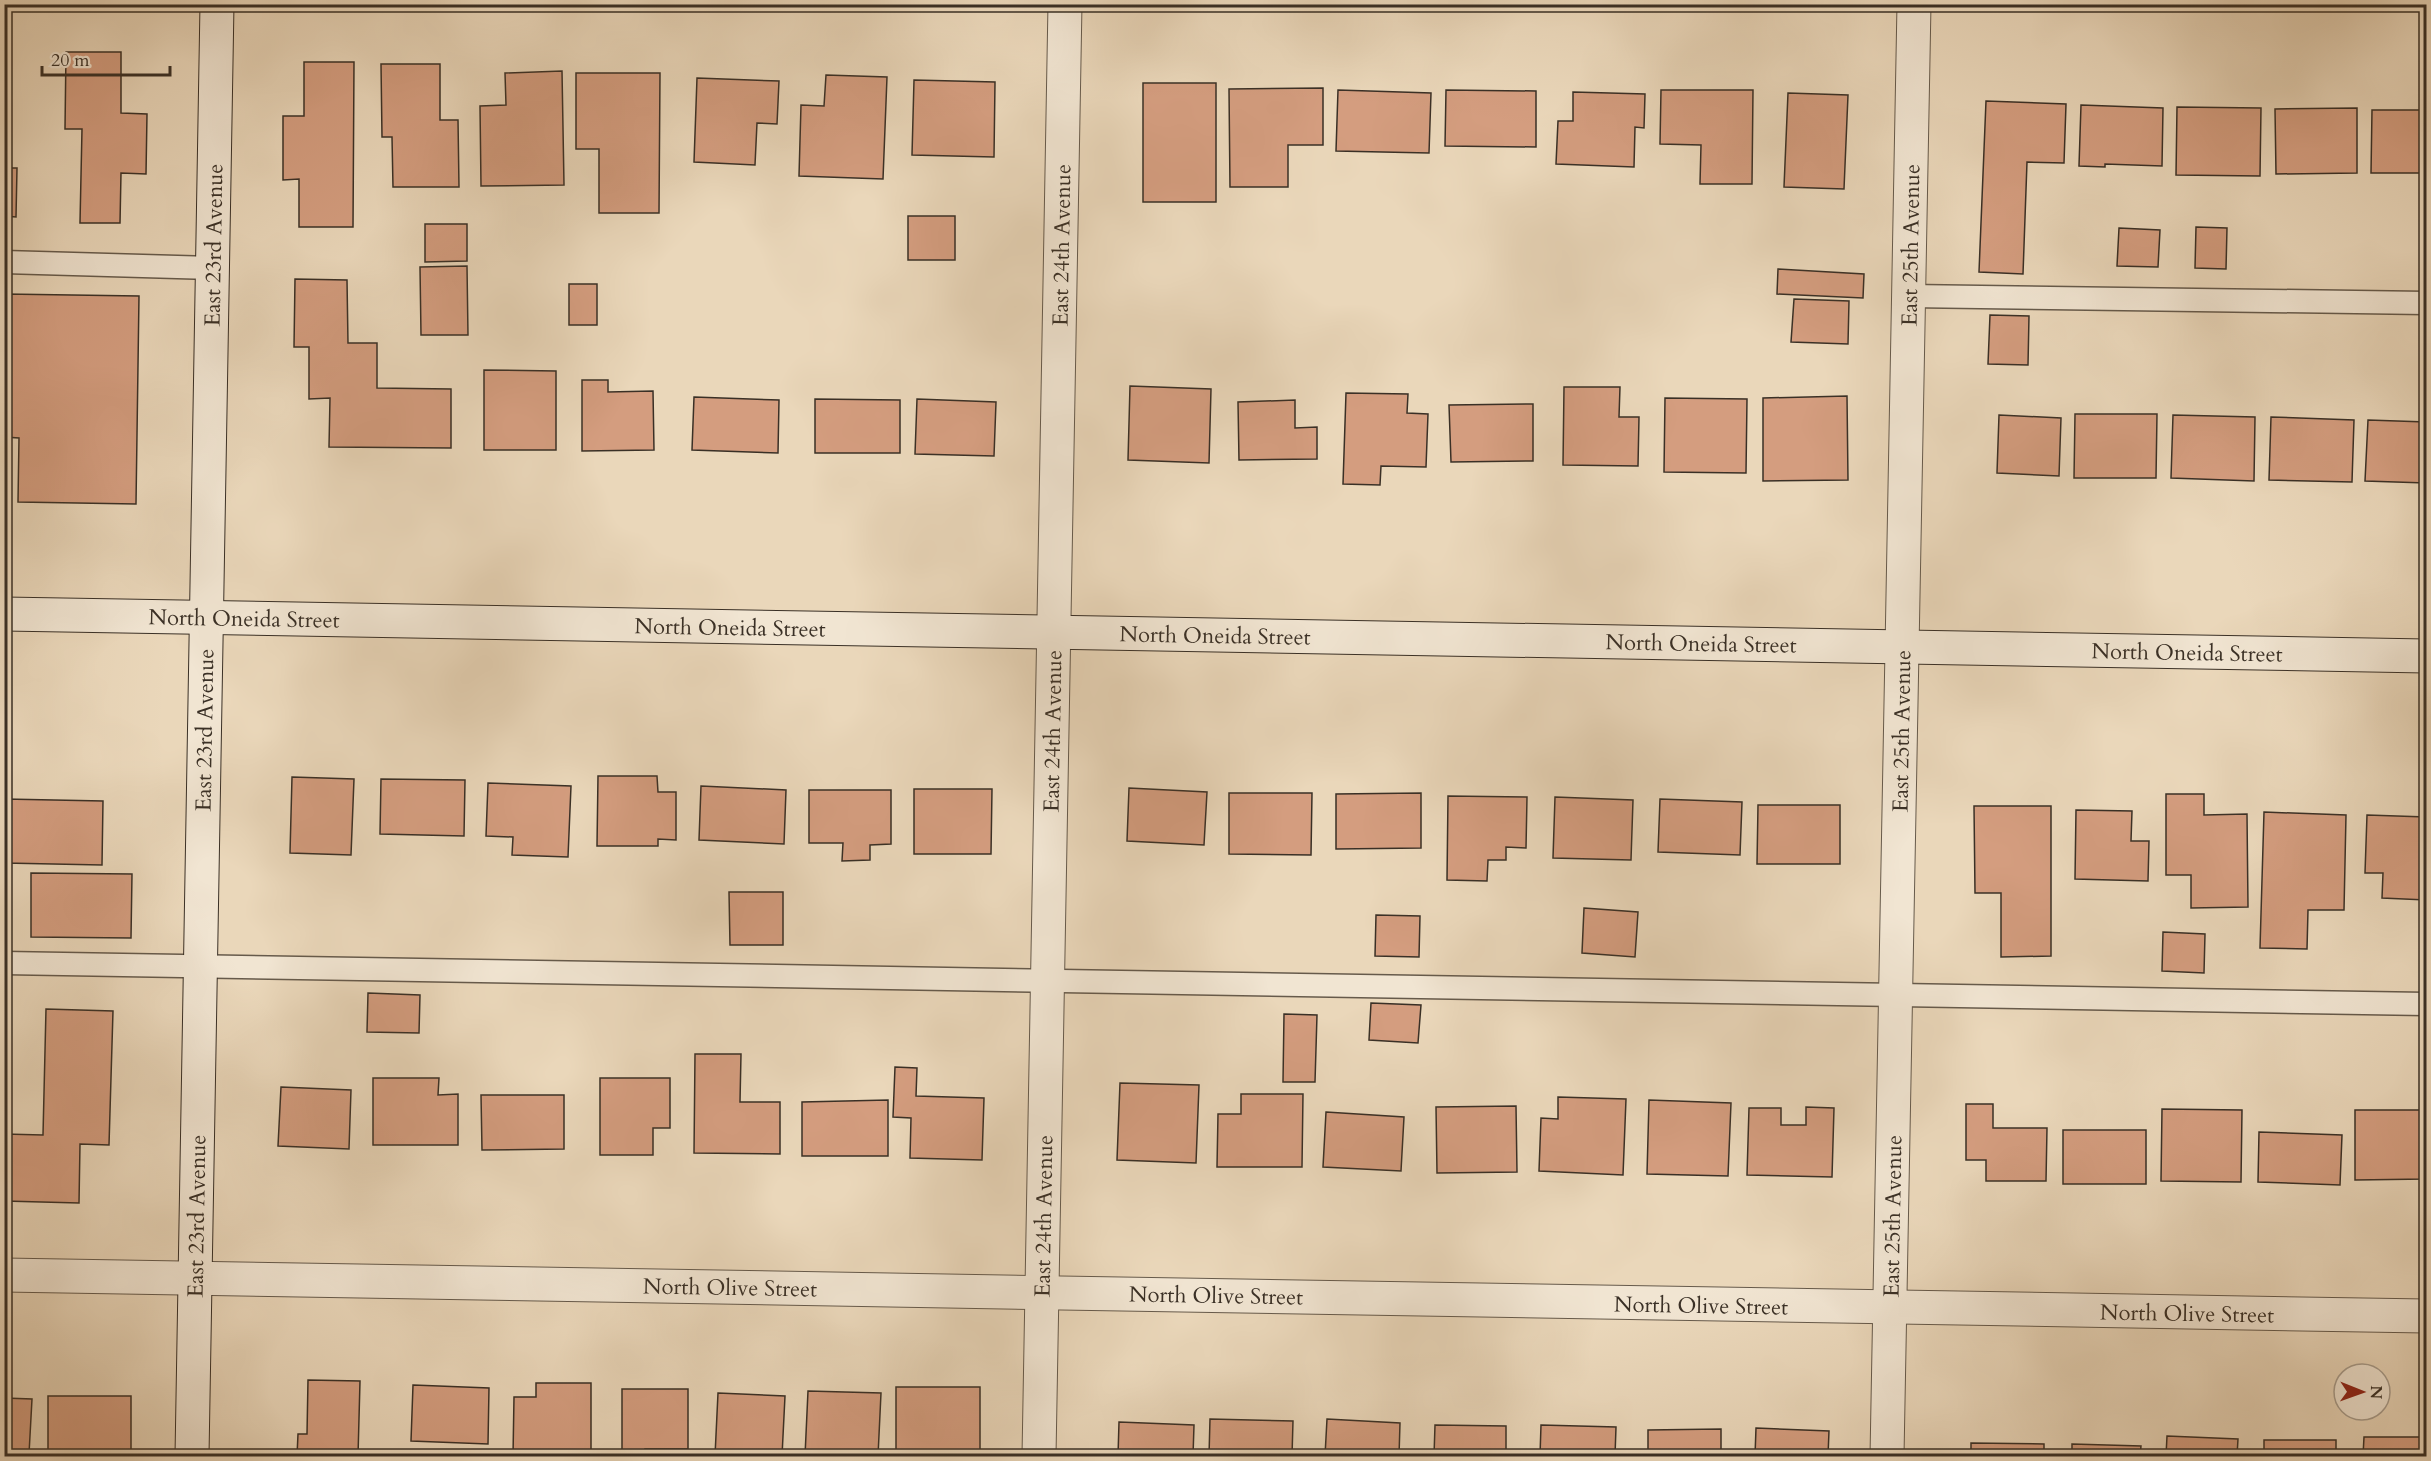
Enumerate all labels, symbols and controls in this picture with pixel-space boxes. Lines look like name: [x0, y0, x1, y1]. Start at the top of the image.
scale bar: [42, 39, 170, 77]
text: 20 m: [51, 48, 90, 73]
street label: East 23rd Avenue: [198, 163, 230, 327]
street label: East 24th Avenue: [1046, 164, 1078, 326]
street label: East 25th Avenue: [1895, 164, 1927, 326]
street label: North Oneida Street: [148, 602, 340, 636]
street label: North Oneida Street: [634, 611, 826, 645]
street label: North Oneida Street: [1119, 619, 1311, 653]
street label: North Oneida Street: [1605, 627, 1797, 661]
street label: North Oneida Street: [2091, 636, 2283, 670]
street label: East 23rd Avenue: [189, 648, 221, 812]
street label: East 24th Avenue: [1037, 650, 1069, 812]
street label: East 25th Avenue: [1886, 650, 1918, 812]
street label: East 23rd Avenue: [181, 1134, 213, 1298]
street label: East 24th Avenue: [1028, 1135, 1060, 1297]
street label: East 25th Avenue: [1877, 1135, 1909, 1297]
street label: North Olive Street: [643, 1271, 817, 1305]
street label: North Olive Street: [1129, 1279, 1303, 1313]
street label: North Olive Street: [1614, 1289, 1788, 1323]
street label: North Olive Street: [2100, 1297, 2274, 1331]
north arrow: [2332, 1362, 2392, 1422]
text: N: [2365, 1385, 2387, 1399]

